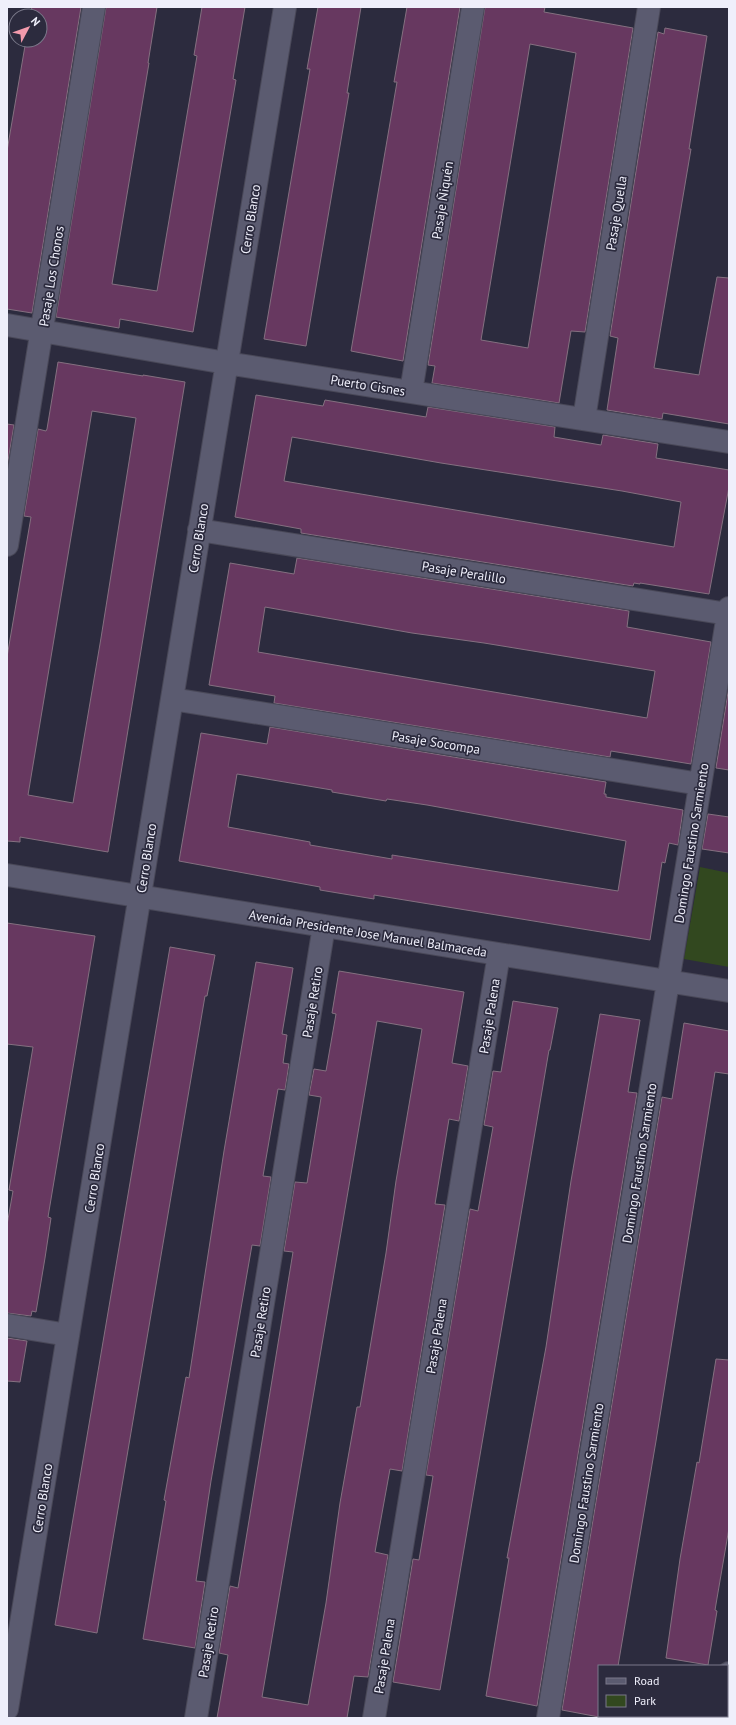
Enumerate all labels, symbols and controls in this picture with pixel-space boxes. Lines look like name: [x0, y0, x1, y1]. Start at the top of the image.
north arrow: [8, 8, 48, 48]
text: N: [28, 14, 43, 29]
street label: Pasaje Ñiquén: [428, 160, 457, 240]
street label: Pasaje Quella: [602, 175, 631, 252]
street label: Cerro Blanco: [237, 183, 264, 255]
street label: Pasaje Los Chonos: [35, 225, 68, 328]
street label: Puerto Cisnes: [329, 371, 407, 400]
street label: Cerro Blanco: [185, 502, 212, 574]
street label: Pasaje Peralillo: [421, 557, 507, 588]
street label: Pasaje Socompa: [391, 727, 481, 758]
street label: Domingo Faustino Sarmiento: [670, 762, 713, 924]
street label: Cerro Blanco: [133, 822, 160, 894]
street label: Avenida Presidente Jose Manuel Balmaceda: [248, 906, 488, 961]
street label: Pasaje Retiro: [298, 965, 327, 1039]
street label: Pasaje Palena: [475, 977, 504, 1055]
street label: Domingo Faustino Sarmiento: [618, 1082, 661, 1244]
street label: Cerro Blanco: [81, 1142, 108, 1214]
street label: Pasaje Retiro: [246, 1285, 275, 1359]
street label: Pasaje Palena: [422, 1297, 451, 1375]
street label: Domingo Faustino Sarmiento: [565, 1402, 608, 1564]
street label: Cerro Blanco: [29, 1462, 56, 1534]
street label: Pasaje Retiro: [194, 1605, 223, 1679]
street label: Pasaje Palena: [370, 1617, 399, 1695]
legend: [598, 1665, 728, 1717]
text: Road: [634, 1673, 659, 1688]
text: Park: [634, 1693, 656, 1708]

